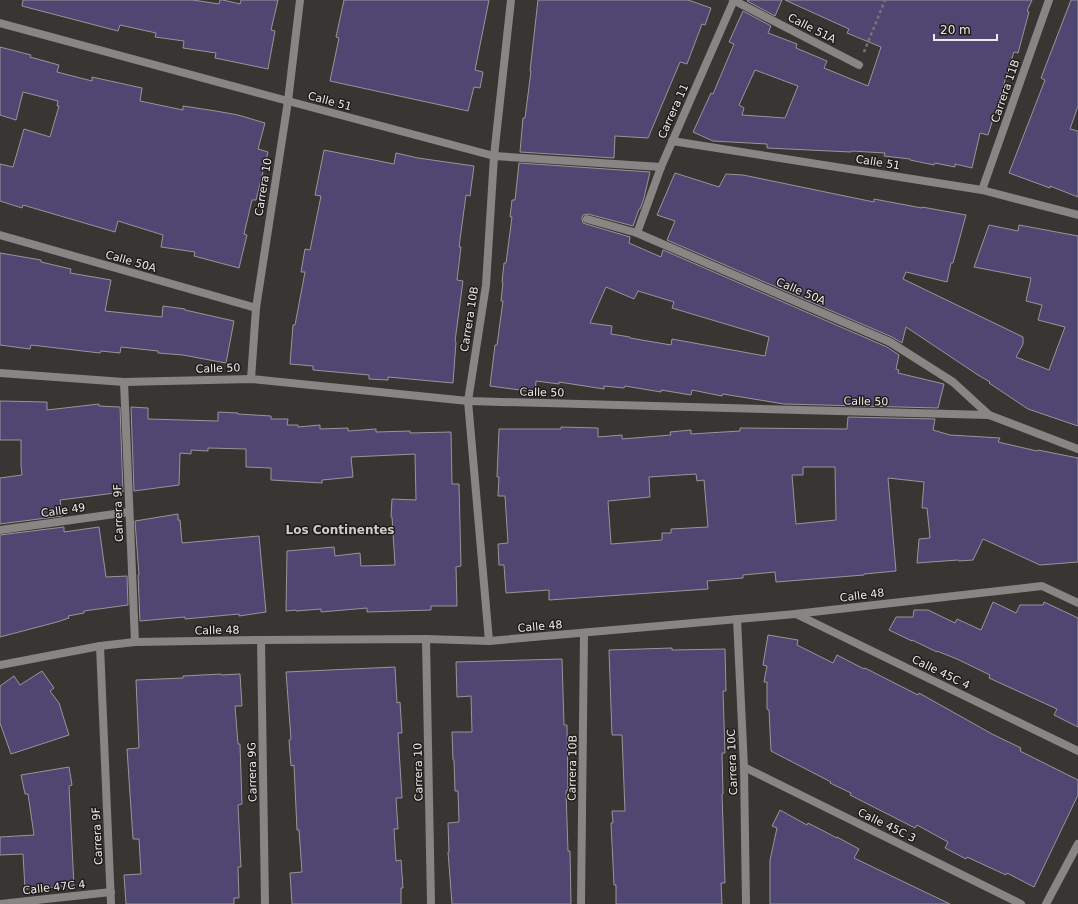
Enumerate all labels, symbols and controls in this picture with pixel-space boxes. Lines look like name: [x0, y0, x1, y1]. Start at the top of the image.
street label: Calle 51A: [786, 11, 838, 46]
scale bar: [934, 16, 997, 42]
text: 20 m: [940, 23, 971, 37]
street label: Carrera 11B: [989, 58, 1022, 125]
street label: Carrera 11: [656, 82, 691, 141]
street label: Calle 51: [307, 89, 353, 114]
street label: Calle 51: [855, 153, 901, 172]
street label: Carrera 10: [252, 157, 274, 217]
street label: Calle 50A: [104, 248, 158, 275]
street label: Calle 50A: [774, 275, 828, 308]
street label: Carrera 10B: [458, 285, 481, 353]
street label: Calle 50: [195, 361, 241, 376]
street label: Calle 50: [519, 386, 564, 399]
street label: Calle 50: [843, 395, 888, 408]
street label: Carrera 9F: [111, 484, 126, 542]
street label: Calle 49: [40, 501, 86, 520]
district label: Los Continentes: [286, 523, 394, 537]
street label: Calle 48: [839, 586, 885, 605]
street label: Calle 48: [517, 618, 563, 635]
street label: Calle 48: [195, 624, 240, 637]
street label: Calle 45C 4: [910, 653, 972, 692]
street label: Carrera 10C: [725, 728, 740, 795]
street label: Carrera 10B: [565, 735, 580, 801]
street label: Carrera 9G: [245, 742, 260, 802]
street label: Carrera 10: [411, 743, 426, 801]
street label: Calle 45C 3: [856, 806, 918, 845]
street label: Carrera 9F: [89, 807, 106, 865]
street label: Calle 47C 4: [22, 878, 86, 897]

